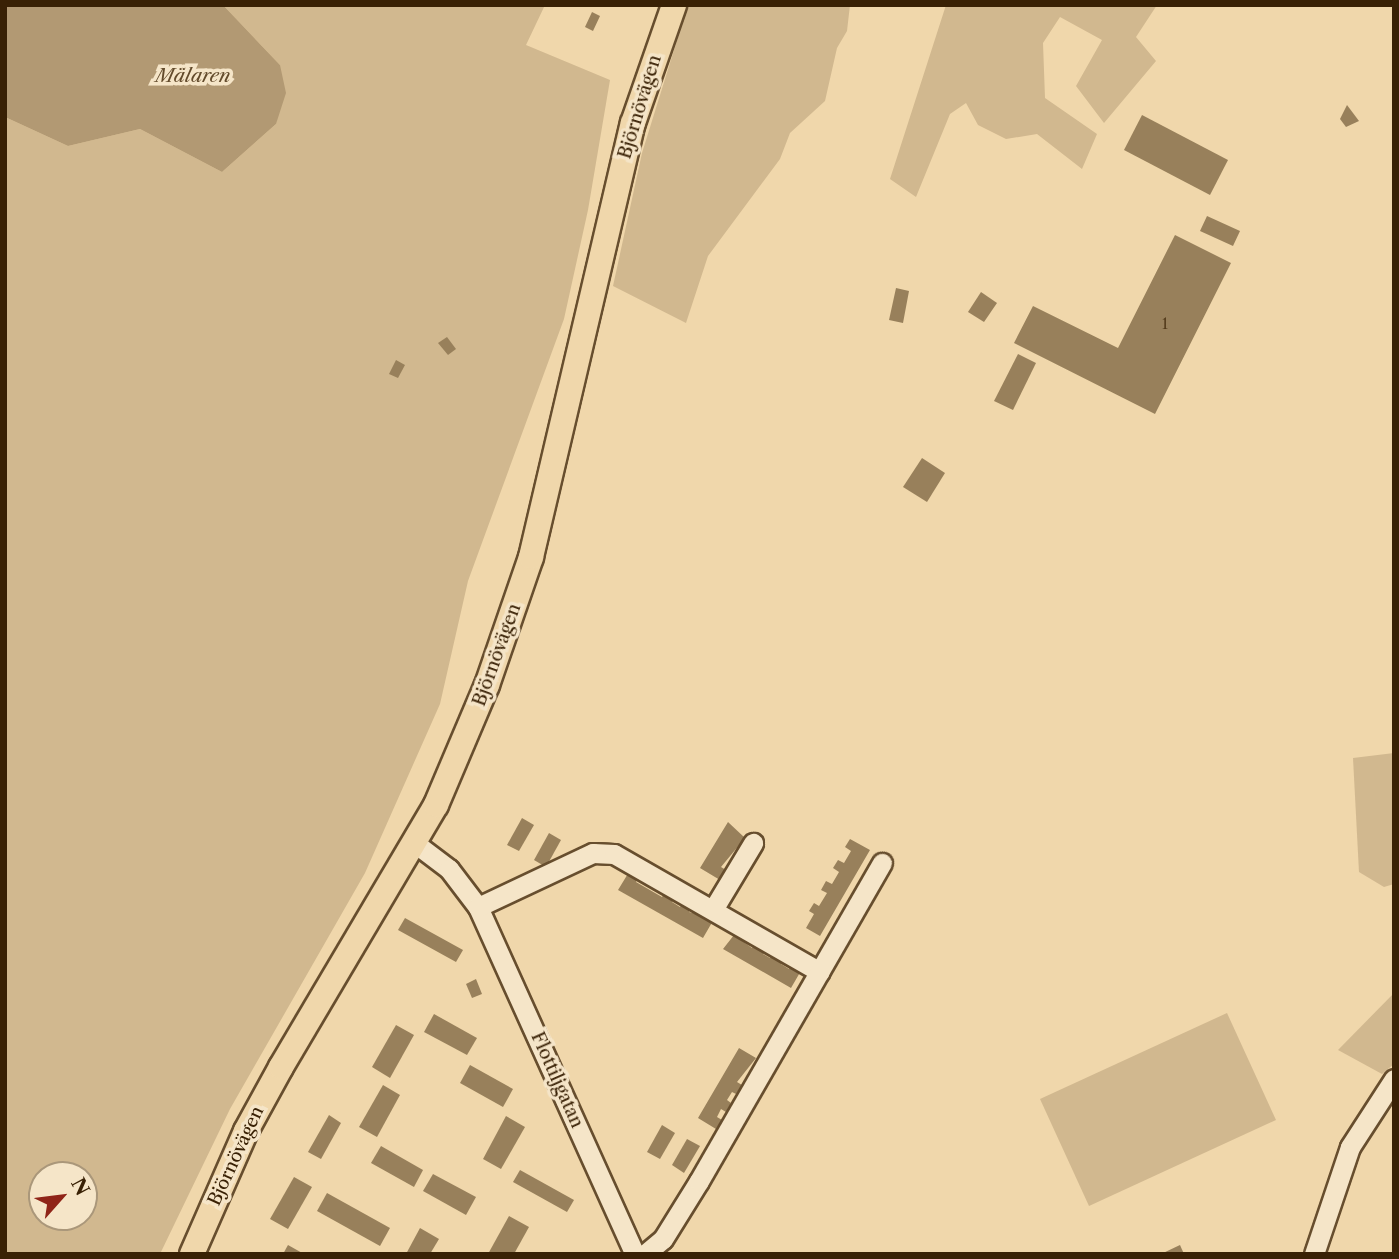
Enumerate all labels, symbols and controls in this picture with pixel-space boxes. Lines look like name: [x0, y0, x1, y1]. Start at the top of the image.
street label: Björnövägen: [614, 52, 666, 162]
water label: Mälaren: [156, 65, 230, 87]
house number: 1: [1162, 316, 1168, 332]
street label: Björnövägen: [468, 601, 526, 709]
street label: Flottiljgatan: [526, 1029, 588, 1131]
street label: Björnövägen: [203, 1103, 269, 1209]
north arrow: [28, 1161, 98, 1231]
text: N: [66, 1174, 94, 1200]

